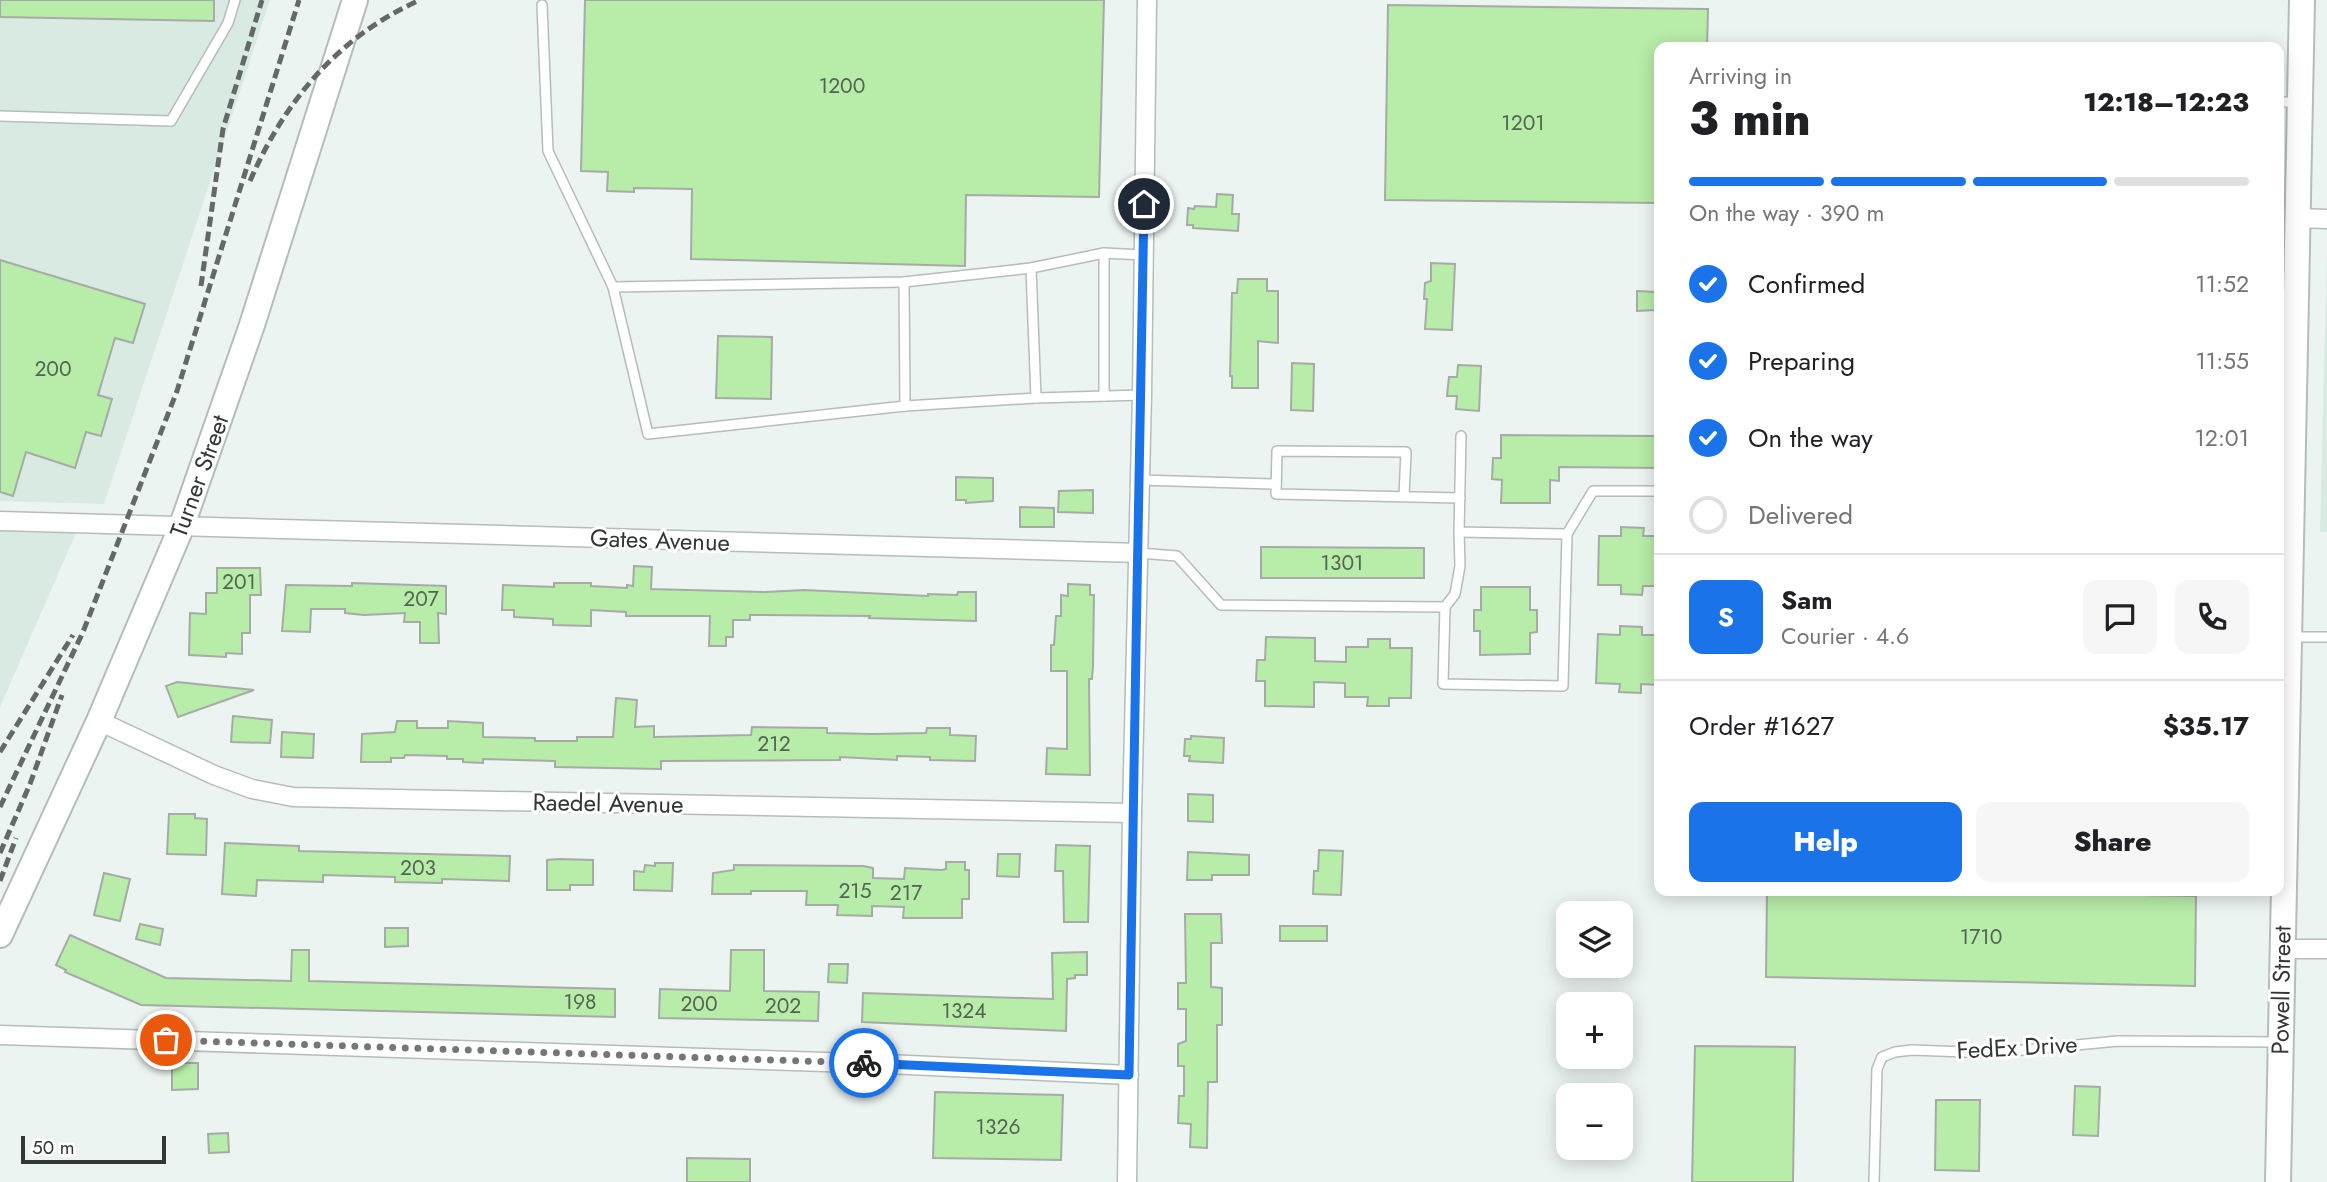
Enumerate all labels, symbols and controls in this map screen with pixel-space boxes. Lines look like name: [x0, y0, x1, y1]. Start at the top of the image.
text: Arriving in: [1689, 59, 1792, 93]
house number: 1200: [819, 71, 865, 101]
text: 12:18–12:23: [2083, 83, 2249, 121]
text: 3 min: [1689, 86, 1811, 152]
house number: 1201: [1501, 108, 1545, 138]
pin: [1114, 174, 1174, 234]
icon: home: [1125, 185, 1163, 223]
text: On the way · 390 m: [1689, 196, 1884, 230]
icon: check: [1689, 265, 1727, 303]
text: Confirmed: [1748, 265, 1865, 303]
text: 11:52: [2195, 267, 2249, 301]
icon: check: [1689, 342, 1727, 380]
text: Preparing: [1748, 342, 1855, 380]
text: 11:55: [2195, 344, 2249, 378]
house number: 200: [34, 354, 72, 384]
street label: Turner Street: [161, 410, 237, 542]
icon: check: [1689, 419, 1727, 457]
text: On the way: [1748, 419, 1873, 457]
text: 12:01: [2195, 421, 2249, 455]
text: Delivered: [1748, 496, 1853, 534]
street label: Gates Avenue: [589, 520, 731, 560]
house number: 1301: [1321, 548, 1363, 578]
house number: 201: [222, 567, 256, 597]
button: chat: [2083, 580, 2157, 654]
button: phone: [2175, 580, 2249, 654]
text: Sam: [1781, 581, 1833, 619]
house number: 207: [403, 584, 439, 614]
text: S: [1718, 598, 1734, 636]
text: Courier · 4.6: [1781, 619, 1909, 653]
text: Order #1627: [1689, 707, 1834, 745]
text: $35.17: [2163, 707, 2249, 745]
house number: 212: [757, 729, 791, 759]
street label: Raedel Avenue: [532, 784, 684, 822]
button: Help: [1689, 802, 1962, 882]
button: Share: [1976, 802, 2249, 882]
house number: 203: [400, 853, 436, 883]
house number: 215: [838, 876, 872, 906]
house number: 217: [890, 878, 922, 908]
map controls: [1556, 901, 1633, 1160]
button: layers: [1556, 901, 1633, 978]
house number: 1710: [1960, 922, 2002, 952]
street label: Powell Street: [2262, 925, 2300, 1055]
house number: 198: [563, 987, 597, 1017]
house number: 200: [680, 989, 718, 1019]
house number: 202: [765, 991, 801, 1021]
button: +: [1556, 992, 1633, 1069]
house number: 1324: [941, 996, 987, 1026]
pin: [136, 1010, 196, 1070]
icon: bag: [147, 1021, 185, 1059]
street label: FedEx Drive: [1956, 1026, 2078, 1068]
courier: [829, 1028, 899, 1098]
icon: bike: [845, 1044, 883, 1082]
button: −: [1556, 1083, 1633, 1160]
house number: 1326: [976, 1112, 1020, 1142]
scale bar: [21, 1133, 166, 1165]
text: 50 m: [32, 1134, 75, 1161]

